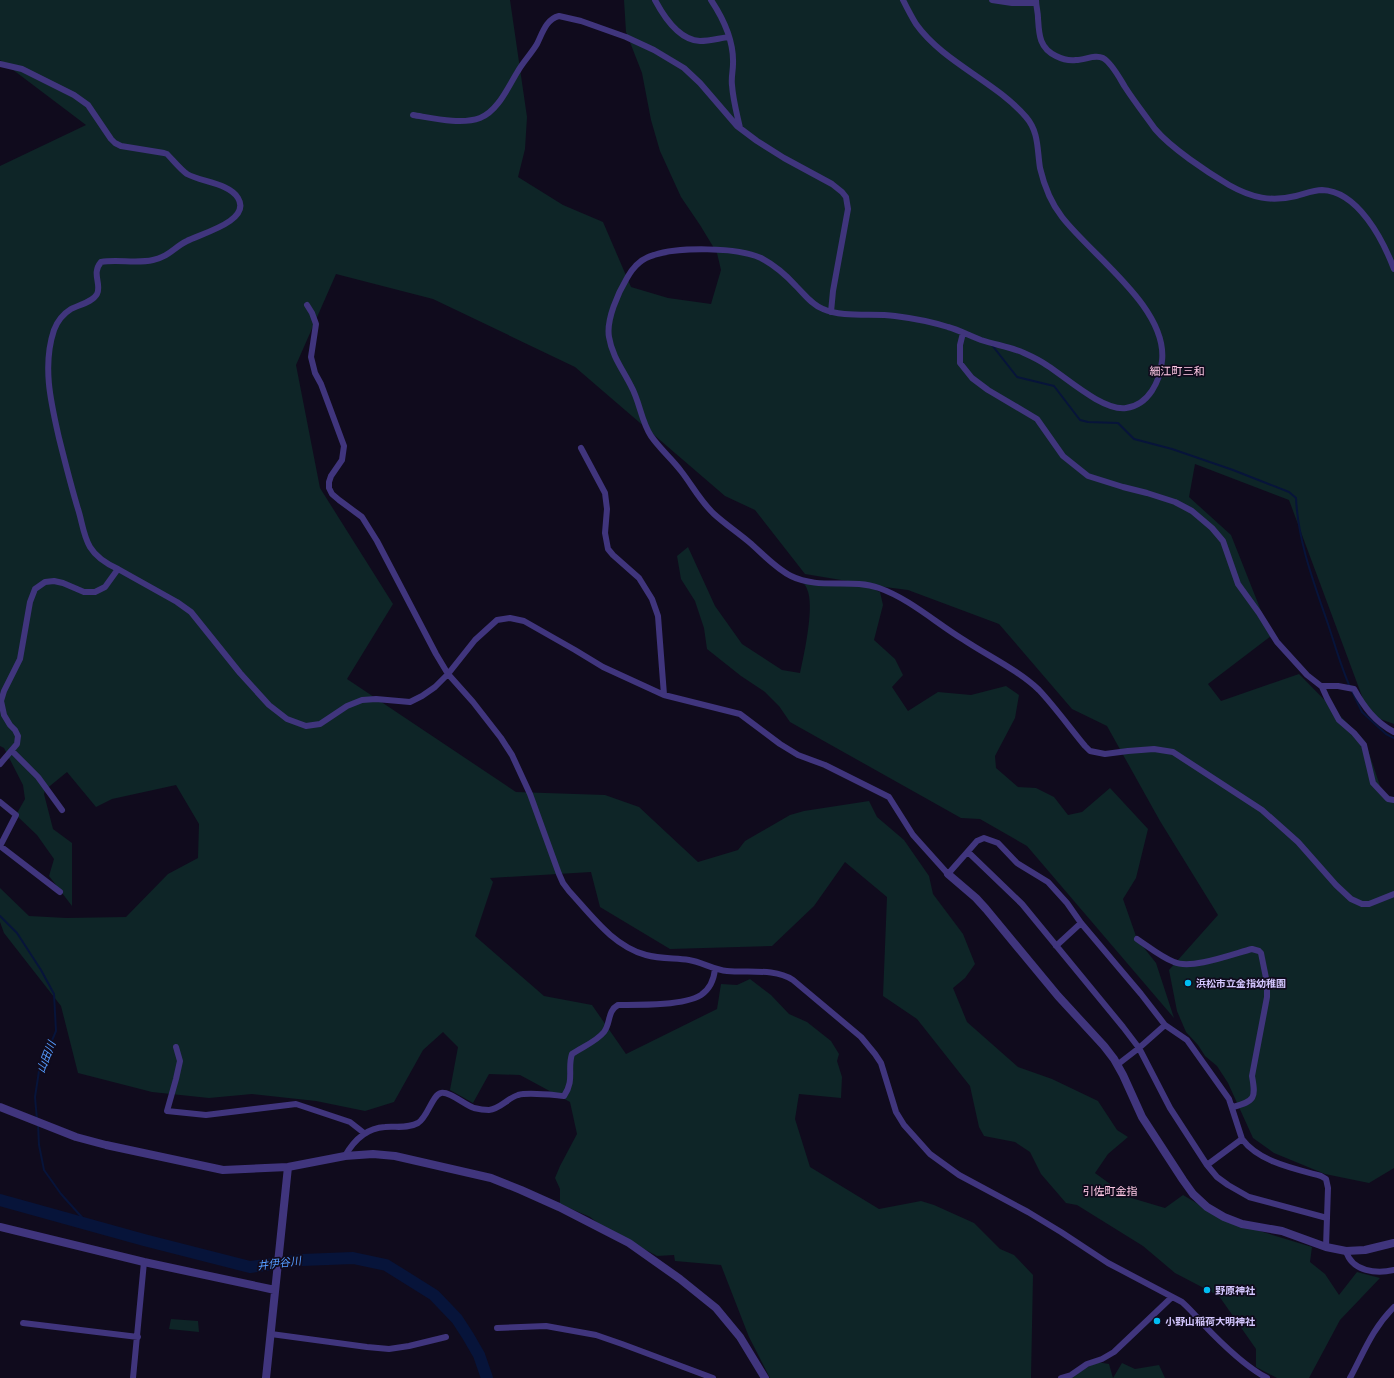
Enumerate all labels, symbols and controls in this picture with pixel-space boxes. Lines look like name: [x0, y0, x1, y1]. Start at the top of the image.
district label: 細江町三和: [1150, 364, 1205, 378]
place label: 浜松市立金指幼稚園: [1196, 977, 1286, 990]
marker: 浜松市立金指幼稚園: [1183, 978, 1193, 988]
water label: 山田川: [34, 1038, 59, 1075]
district label: 引佐町金指: [1083, 1184, 1138, 1198]
water label: 井伊谷川: [256, 1253, 303, 1273]
place label: 野原神社: [1215, 1284, 1256, 1297]
marker: 野原神社: [1202, 1285, 1212, 1295]
place label: 小野山稲荷大明神社: [1165, 1315, 1256, 1328]
marker: 小野山稲荷大明神社: [1152, 1316, 1162, 1326]

